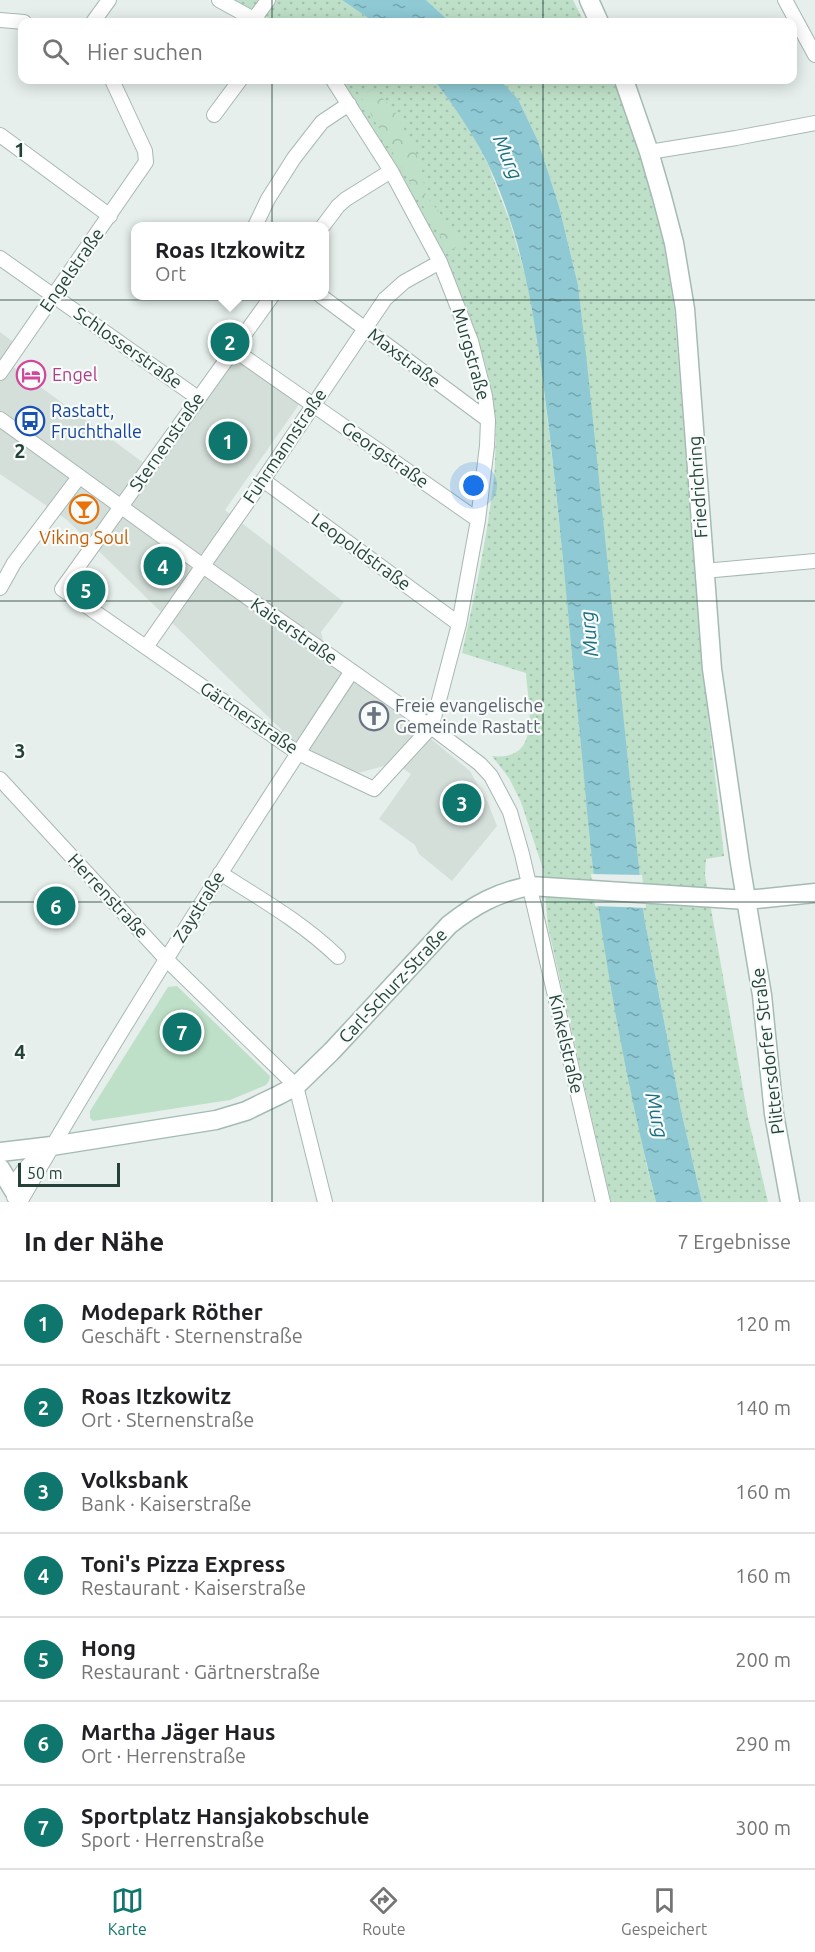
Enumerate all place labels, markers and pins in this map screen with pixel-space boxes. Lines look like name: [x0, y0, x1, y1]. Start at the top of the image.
pin: 2: [210, 320, 250, 364]
hotel icon: Engel: [15, 359, 47, 391]
place label: Engel: [52, 364, 98, 384]
place label: Rastatt, Fruchthalle: [51, 400, 142, 441]
bus stop icon: Rastatt, Fruchthalle: [14, 405, 46, 437]
pin: 1: [208, 418, 248, 464]
bar icon: Viking Soul: [68, 493, 100, 525]
place label: Viking Soul: [39, 527, 129, 547]
pin: 4: [144, 544, 182, 588]
pin: 5: [66, 568, 106, 612]
place label: Freie evangelische Gemeinde Rastatt: [395, 695, 543, 736]
church icon: Freie evangelische Gemeinde Rastatt: [358, 700, 390, 732]
pin: 3: [442, 780, 482, 826]
pin: 6: [36, 884, 76, 928]
pin: 7: [162, 1010, 201, 1054]

